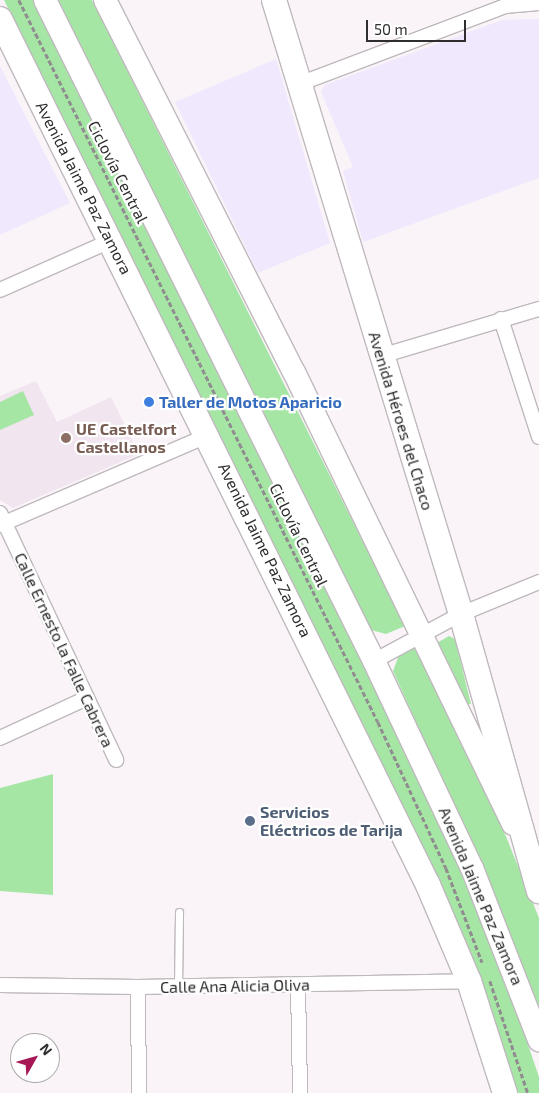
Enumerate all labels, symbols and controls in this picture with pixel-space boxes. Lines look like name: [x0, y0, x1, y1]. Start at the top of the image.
scale bar: [369, 10, 469, 42]
text: 50 m: [374, 20, 408, 38]
street label: Avenida Jaime Paz Zamora: [32, 98, 136, 278]
street label: Ciclovía Central: [84, 118, 152, 226]
street label: Avenida Héroes del Chaco: [365, 329, 437, 513]
place label: Taller de Motos Aparicio: [159, 392, 343, 412]
marker: Taller de Motos Aparicio: [143, 396, 155, 408]
place label: UE Castelfort Castellanos: [76, 419, 177, 457]
marker: UE Castelfort Castellanos: [60, 432, 72, 444]
street label: Avenida Jaime Paz Zamora: [214, 460, 316, 640]
street label: Ciclovía Central: [266, 480, 332, 590]
street label: Calle Ernesto la Falle Cabrera: [10, 550, 118, 750]
place label: Servicios Eléctricos de Tarija: [260, 802, 403, 840]
street label: Avenida Jaime Paz Zamora: [435, 804, 527, 988]
marker: Servicios Eléctricos de Tarija: [244, 815, 256, 827]
street label: Calle Ana Alicia Oliva: [160, 975, 310, 997]
north arrow: [10, 1033, 60, 1083]
text: N: [37, 1040, 56, 1058]

